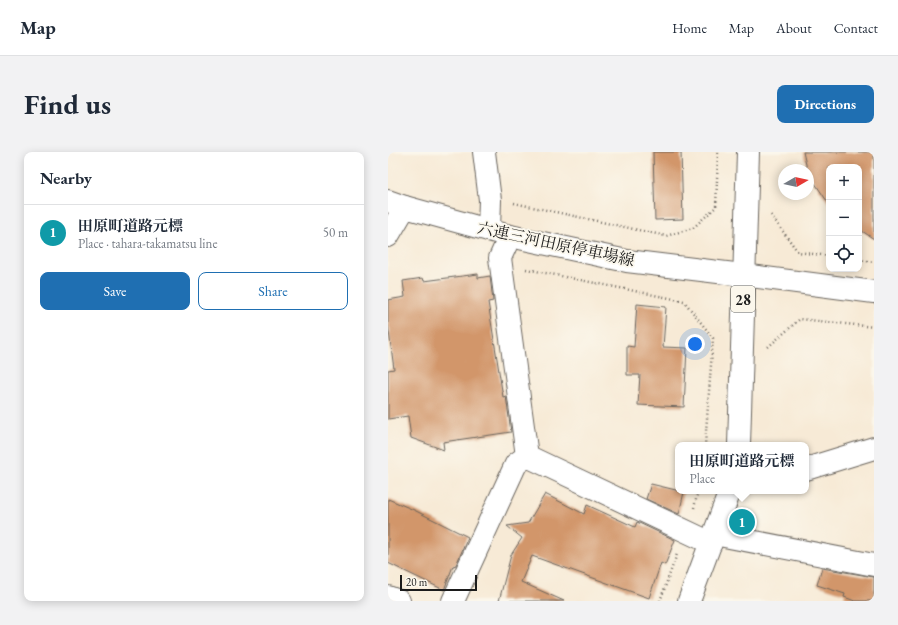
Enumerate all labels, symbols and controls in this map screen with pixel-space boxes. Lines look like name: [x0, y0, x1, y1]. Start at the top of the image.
text: Map: [20, 15, 56, 40]
text: Home: [672, 19, 707, 37]
text: Map: [729, 19, 754, 37]
text: About: [776, 19, 812, 37]
text: Contact: [834, 19, 878, 37]
button: Directions: [777, 85, 874, 123]
text: Find us: [24, 86, 111, 122]
north arrow: [778, 164, 814, 200]
map controls: [826, 164, 862, 272]
button: +: [826, 164, 862, 200]
text: Nearby: [40, 167, 92, 189]
button: −: [826, 200, 862, 236]
text: 田原町道路元標: [78, 216, 183, 235]
street label: 六連三河田原停車場線: [476, 217, 636, 271]
text: 1: [50, 224, 56, 241]
text: 50 m: [323, 224, 348, 241]
text: Place · tahara-takamatsu line: [78, 235, 217, 252]
button: locate: [826, 236, 862, 272]
button: Save: [40, 272, 190, 310]
button: Share: [198, 272, 348, 310]
road number: 28: [731, 286, 755, 312]
your location: [685, 334, 705, 354]
popup: [675, 442, 809, 494]
text: 田原町道路元標: [689, 451, 795, 470]
text: Place: [689, 470, 715, 487]
pin: 1: [729, 507, 755, 537]
scale bar: [400, 573, 477, 592]
text: 20 m: [406, 575, 427, 589]

